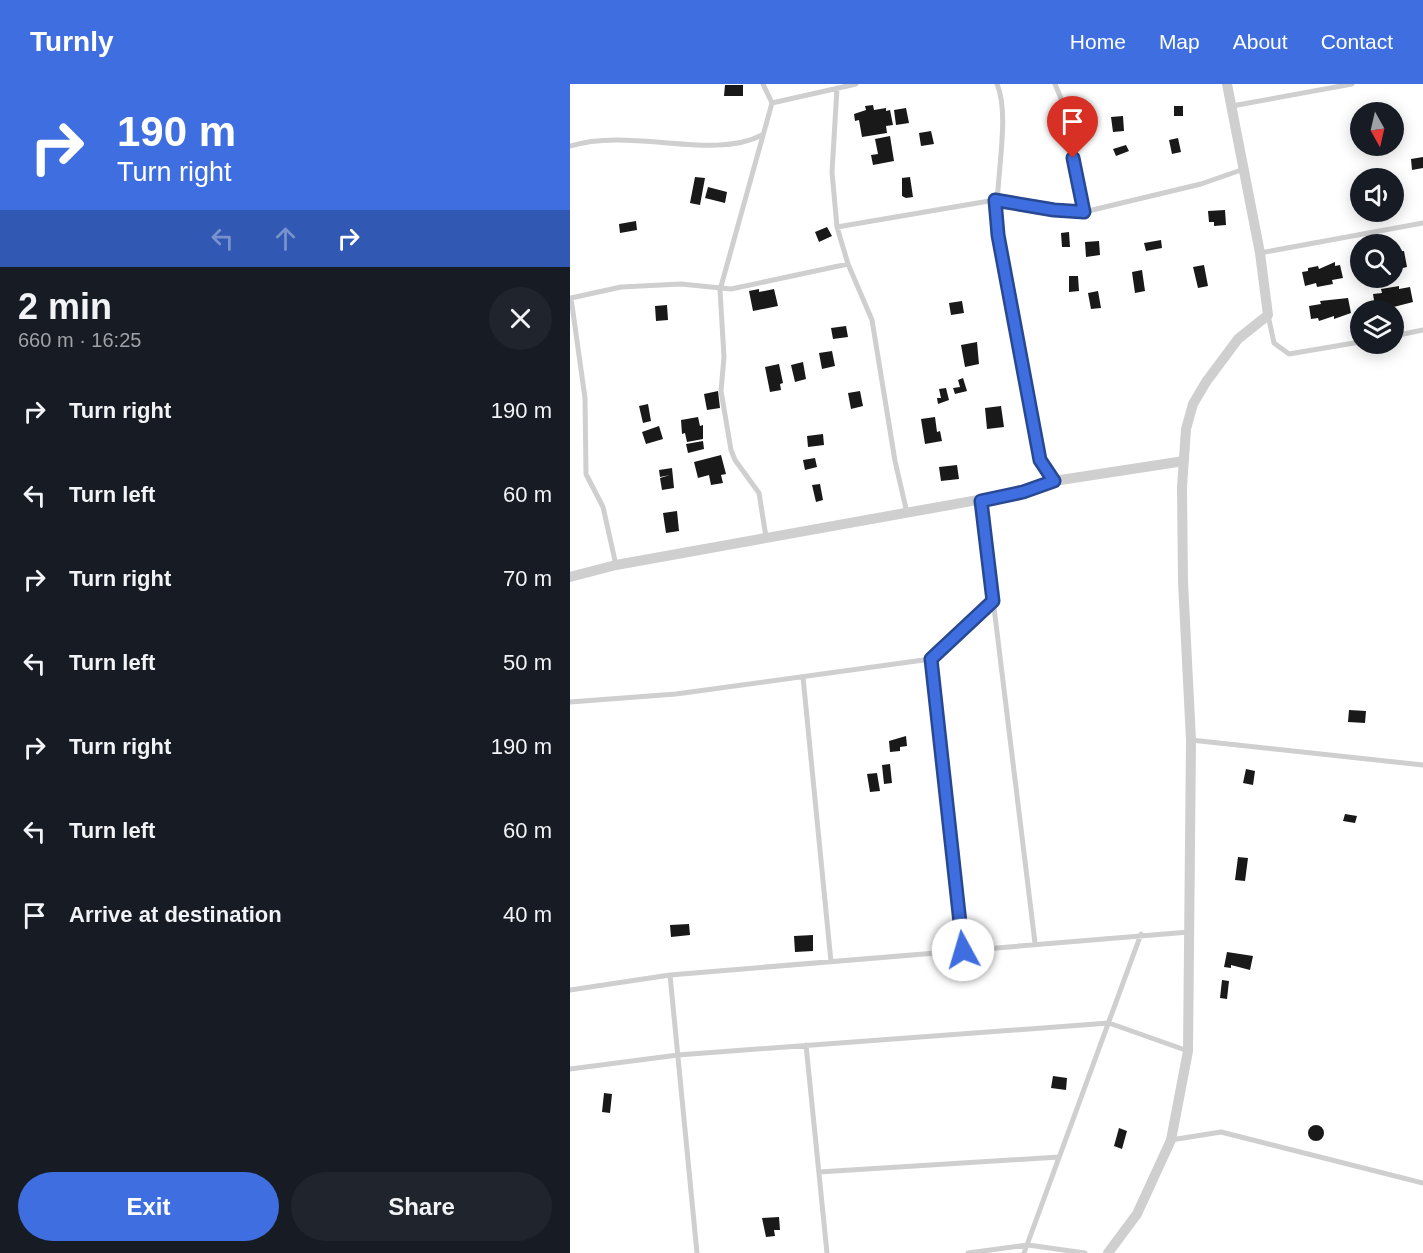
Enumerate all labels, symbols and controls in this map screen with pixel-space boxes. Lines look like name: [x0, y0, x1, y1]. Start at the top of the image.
text: Turnly: [30, 26, 113, 57]
text: Home: [1070, 30, 1126, 53]
text: Map: [1159, 30, 1200, 53]
text: About: [1233, 30, 1288, 53]
text: Contact: [1321, 30, 1393, 53]
pin: [1047, 96, 1098, 158]
north arrow: [1350, 102, 1404, 156]
map controls: [1350, 102, 1404, 354]
icon: arrive: [1056, 105, 1089, 138]
icon: right: [18, 108, 96, 186]
text: 190 m: [117, 108, 236, 155]
text: Turn right: [117, 157, 232, 187]
button: sound: [1350, 168, 1404, 222]
icon: left: [206, 222, 239, 255]
icon: ahead: [269, 222, 302, 255]
icon: right: [332, 222, 365, 255]
button: search: [1350, 234, 1404, 288]
text: 2 min: [18, 286, 112, 327]
button: close: [489, 287, 552, 350]
button: layers: [1350, 300, 1404, 354]
text: 660 m · 16:25: [18, 329, 141, 351]
icon: right: [18, 395, 51, 428]
text: Turn right: [69, 398, 171, 423]
text: 190 m: [491, 398, 552, 423]
icon: left: [18, 479, 51, 512]
text: Turn left: [69, 482, 155, 507]
text: 60 m: [503, 482, 552, 507]
icon: right: [18, 563, 51, 596]
text: Turn right: [69, 566, 171, 591]
text: 70 m: [503, 566, 552, 591]
icon: left: [18, 647, 51, 680]
text: Turn left: [69, 650, 155, 675]
text: 50 m: [503, 650, 552, 675]
icon: right: [18, 731, 51, 764]
text: Turn right: [69, 734, 171, 759]
text: 190 m: [491, 734, 552, 759]
icon: left: [18, 815, 51, 848]
text: Turn left: [69, 818, 155, 843]
text: 60 m: [503, 818, 552, 843]
icon: arrive: [18, 899, 51, 932]
text: Arrive at destination: [69, 902, 282, 927]
text: 40 m: [503, 902, 552, 927]
position arrow: [931, 918, 995, 982]
button: Exit: [18, 1172, 279, 1241]
button: Share: [291, 1172, 552, 1241]

